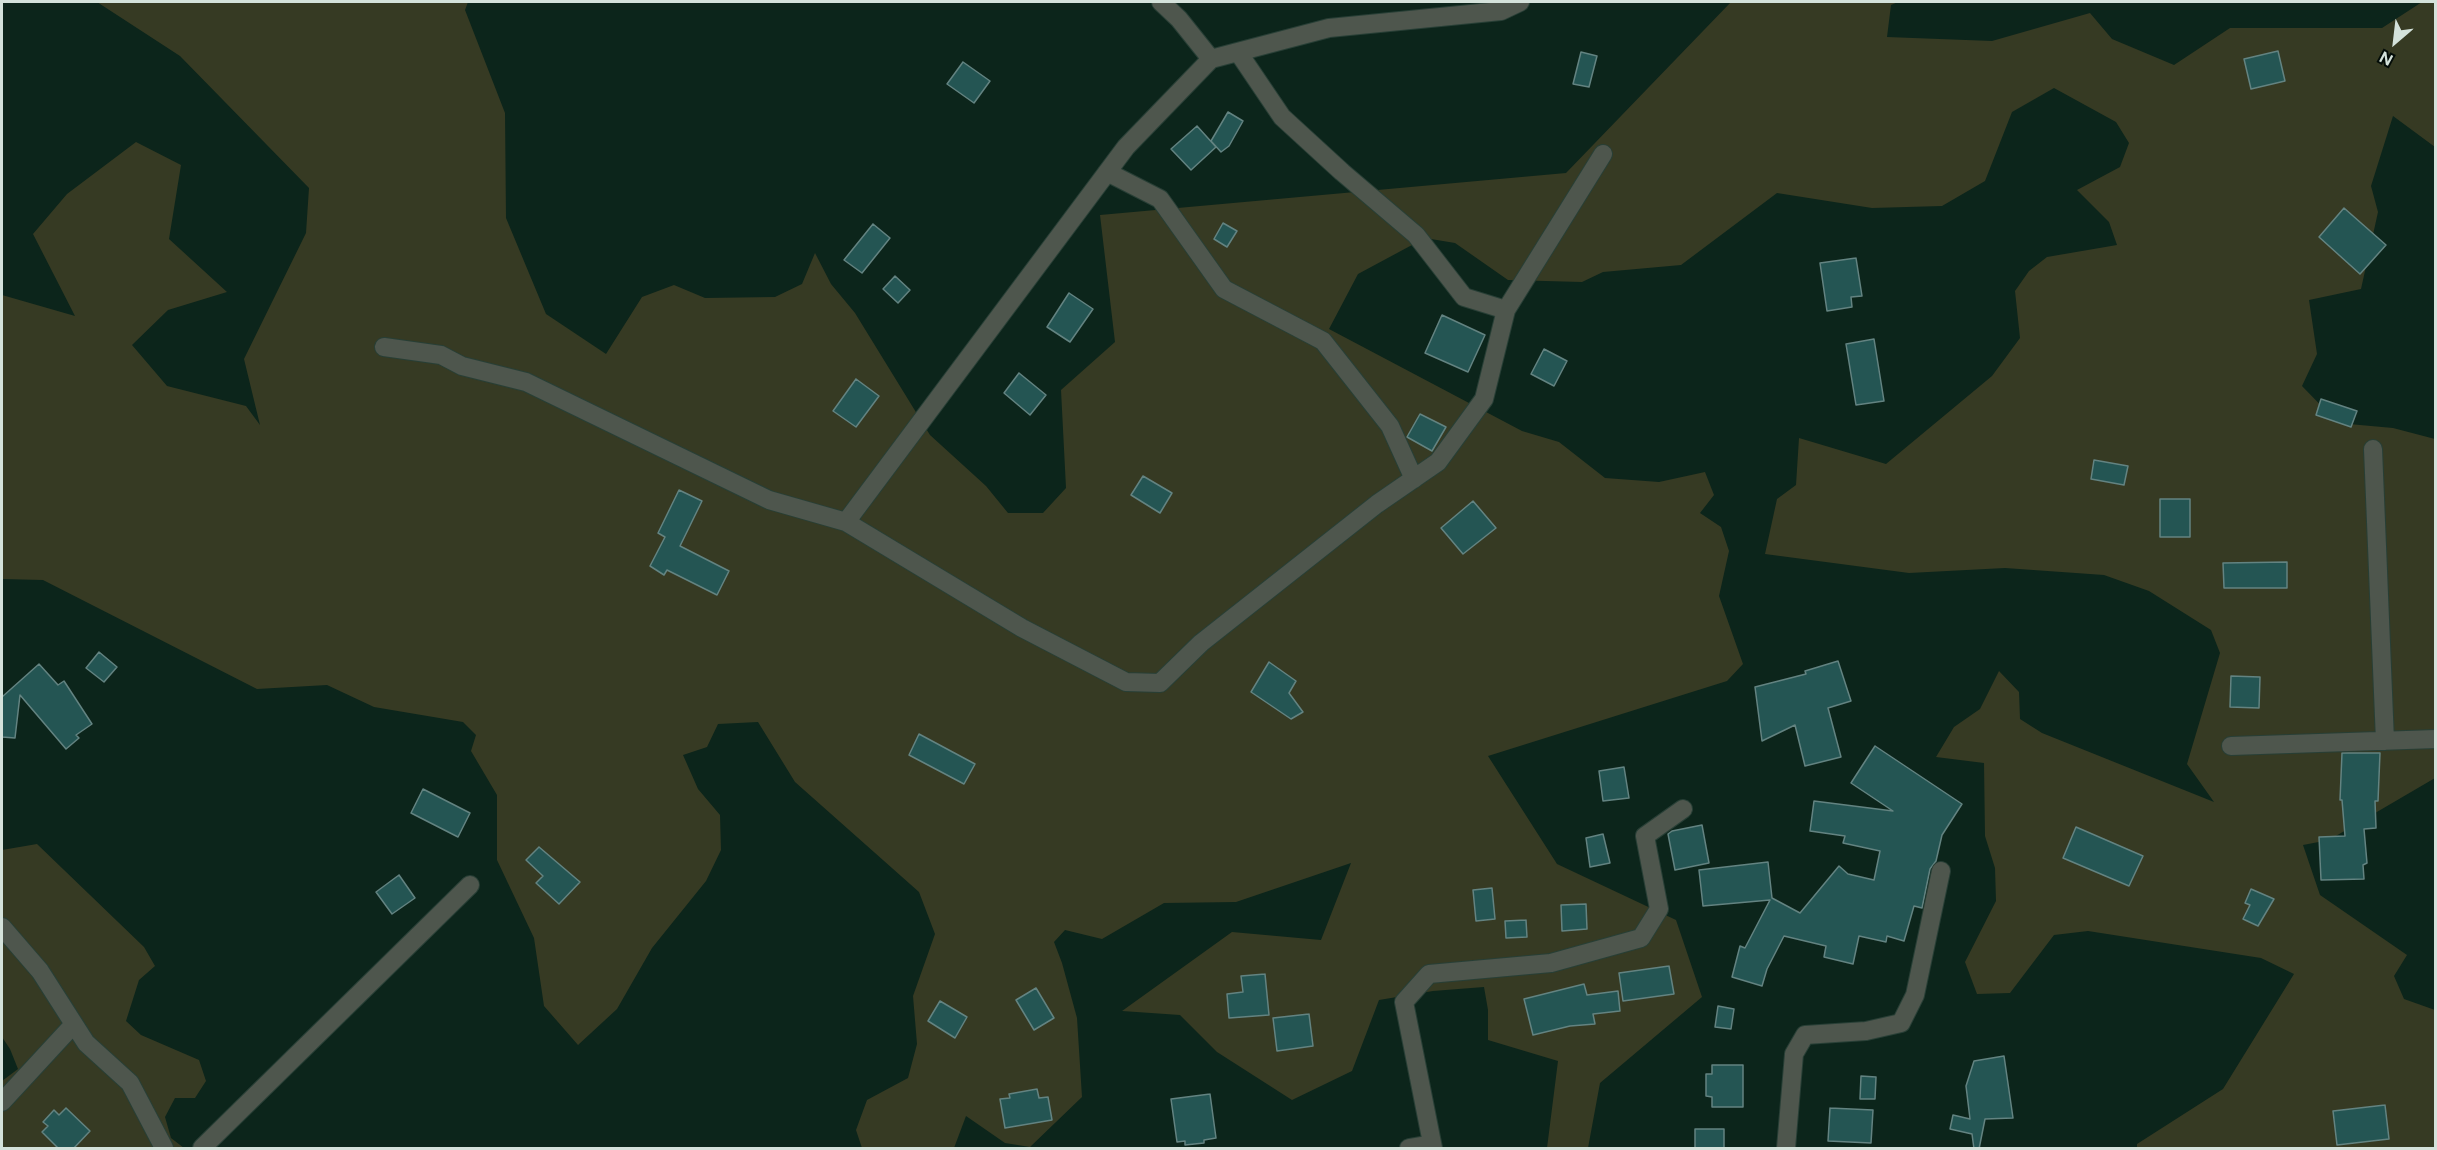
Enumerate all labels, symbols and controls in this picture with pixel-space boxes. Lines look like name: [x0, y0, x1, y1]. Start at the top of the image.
north arrow: [2365, 12, 2425, 72]
text: N: [2376, 47, 2396, 70]

